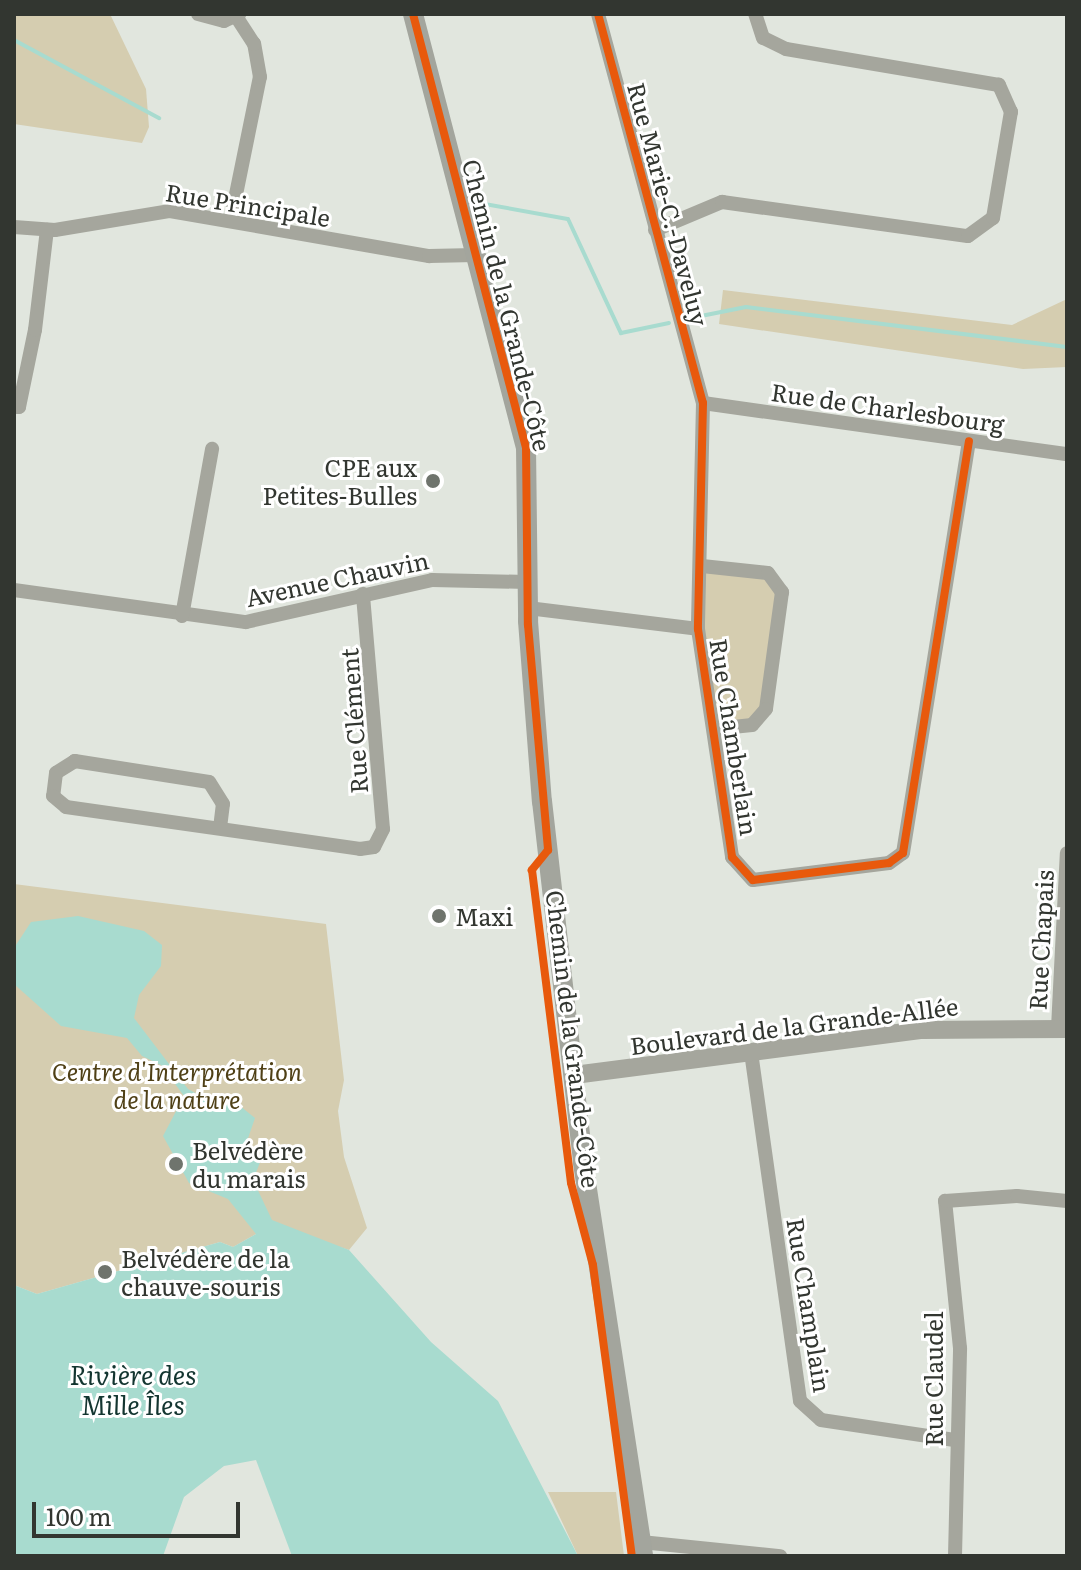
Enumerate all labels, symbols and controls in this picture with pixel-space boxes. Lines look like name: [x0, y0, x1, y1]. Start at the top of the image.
street label: Rue Marie-C.-Daveluy: [623, 79, 715, 329]
street label: Chemin de la Grande-Côte: [458, 156, 558, 454]
street label: Rue Principale: [164, 177, 332, 231]
street label: Rue de Charlesbourg: [770, 376, 1006, 438]
place label: CPE aux Petites-Bulles: [263, 453, 417, 509]
marker: CPE aux Petites-Bulles: [424, 472, 442, 490]
street label: Avenue Chauvin: [243, 545, 431, 611]
street label: Rue Chamberlain: [705, 636, 765, 838]
street label: Rue Clément: [334, 647, 372, 795]
street label: Rue Chapais: [1022, 869, 1058, 1011]
street label: Chemin de la Grande-Côte: [541, 889, 607, 1189]
place label: Maxi: [455, 902, 513, 930]
marker: Maxi: [430, 907, 448, 925]
street label: Boulevard de la Grande-Allée: [628, 991, 960, 1059]
park label: Centre d'Interprétation de la nature: [52, 1057, 302, 1113]
place label: Belvédère du marais: [192, 1136, 305, 1192]
marker: Belvédère du marais: [167, 1155, 185, 1173]
street label: Rue Champlain: [782, 1216, 838, 1394]
place label: Belvédère de la chauve-souris: [121, 1244, 290, 1300]
marker: Belvédère de la chauve-souris: [96, 1263, 114, 1281]
street label: Rue Claudel: [919, 1311, 947, 1447]
water label: Rivière des Mille Îles: [70, 1358, 196, 1420]
scale bar: [36, 1486, 244, 1536]
text: 100 m: [46, 1498, 112, 1533]

